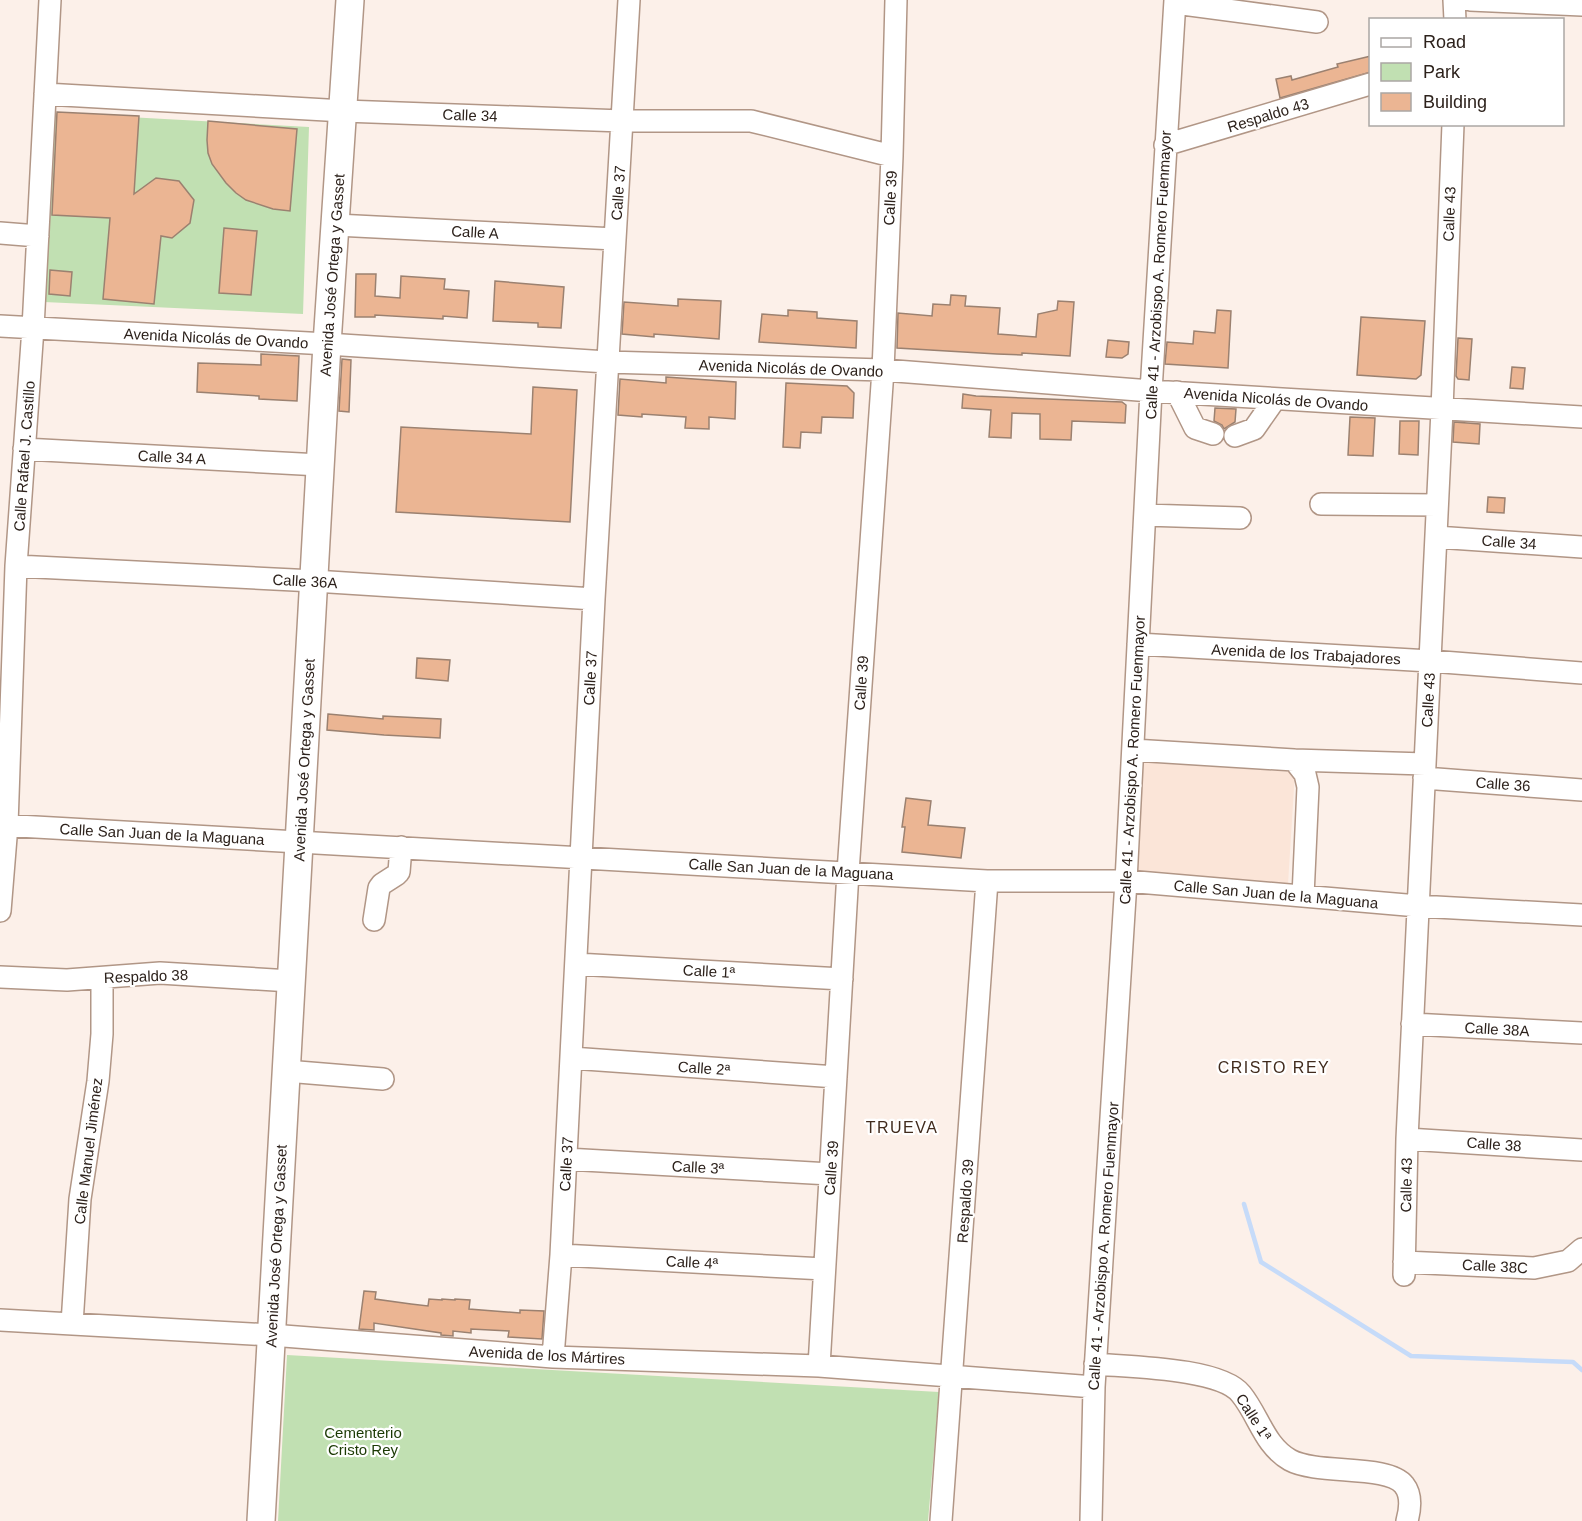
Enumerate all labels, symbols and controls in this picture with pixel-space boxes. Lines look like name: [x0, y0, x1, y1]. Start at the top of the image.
legend: [1369, 18, 1564, 126]
text: Road: [1423, 32, 1466, 52]
text: Park: [1423, 62, 1461, 82]
text: Building: [1423, 92, 1487, 112]
street label: Respaldo 43: [1225, 95, 1311, 135]
street label: Calle 34: [442, 106, 498, 124]
street label: Calle 41 - Arzobispo A. Romero Fuenmayor: [1142, 130, 1174, 420]
street label: Calle 37: [608, 165, 628, 221]
street label: Calle 39: [880, 170, 900, 226]
street label: Avenida José Ortega y Gasset: [316, 172, 348, 377]
street label: Calle 43: [1440, 186, 1458, 242]
street label: Calle A: [451, 222, 499, 242]
street label: Avenida Nicolás de Ovando: [123, 325, 309, 351]
street label: Avenida Nicolás de Ovando: [698, 356, 884, 380]
street label: Calle Rafael J. Castillo: [10, 380, 38, 532]
street label: Avenida Nicolás de Ovando: [1183, 384, 1369, 414]
street label: Calle 34 A: [137, 447, 207, 467]
street label: Calle 34: [1481, 532, 1537, 552]
street label: Calle 36A: [272, 571, 338, 591]
street label: Calle 41 - Arzobispo A. Romero Fuenmayor: [1116, 615, 1148, 905]
street label: Avenida de los Trabajadores: [1211, 641, 1401, 667]
street label: Calle 37: [580, 650, 600, 706]
street label: Calle 39: [851, 655, 871, 711]
street label: Avenida José Ortega y Gasset: [290, 657, 318, 862]
street label: Calle 43: [1418, 672, 1438, 728]
street label: Calle 36: [1475, 774, 1531, 794]
street label: Calle San Juan de la Maguana: [59, 820, 266, 848]
street label: Calle San Juan de la Maguana: [688, 855, 895, 883]
street label: Calle San Juan de la Maguana: [1173, 877, 1380, 911]
street label: Calle 1ª: [682, 961, 736, 981]
street label: Respaldo 38: [104, 966, 188, 986]
street label: Calle 38A: [1464, 1019, 1530, 1039]
street label: Calle 2ª: [677, 1058, 731, 1078]
district label: CRISTO REY: [1218, 1059, 1330, 1076]
street label: Calle Manuel Jiménez: [71, 1077, 105, 1225]
street label: Calle 41 - Arzobispo A. Romero Fuenmayor: [1084, 1101, 1122, 1391]
district label: TRUEVA: [866, 1119, 938, 1136]
street label: Calle 38: [1466, 1134, 1522, 1154]
street label: Calle 37: [556, 1136, 576, 1192]
street label: Calle 39: [821, 1140, 841, 1196]
street label: Avenida José Ortega y Gasset: [262, 1143, 290, 1348]
street label: Calle 3ª: [671, 1157, 725, 1177]
street label: Calle 43: [1397, 1157, 1415, 1213]
street label: Respaldo 39: [954, 1158, 976, 1244]
street label: Calle 4ª: [665, 1252, 719, 1272]
street label: Calle 38C: [1462, 1256, 1528, 1276]
street label: Avenida de los Mártires: [468, 1342, 626, 1368]
street label: Calle 1ª: [1233, 1390, 1276, 1444]
park label: Cementerio Cristo Rey: [324, 1424, 402, 1458]

